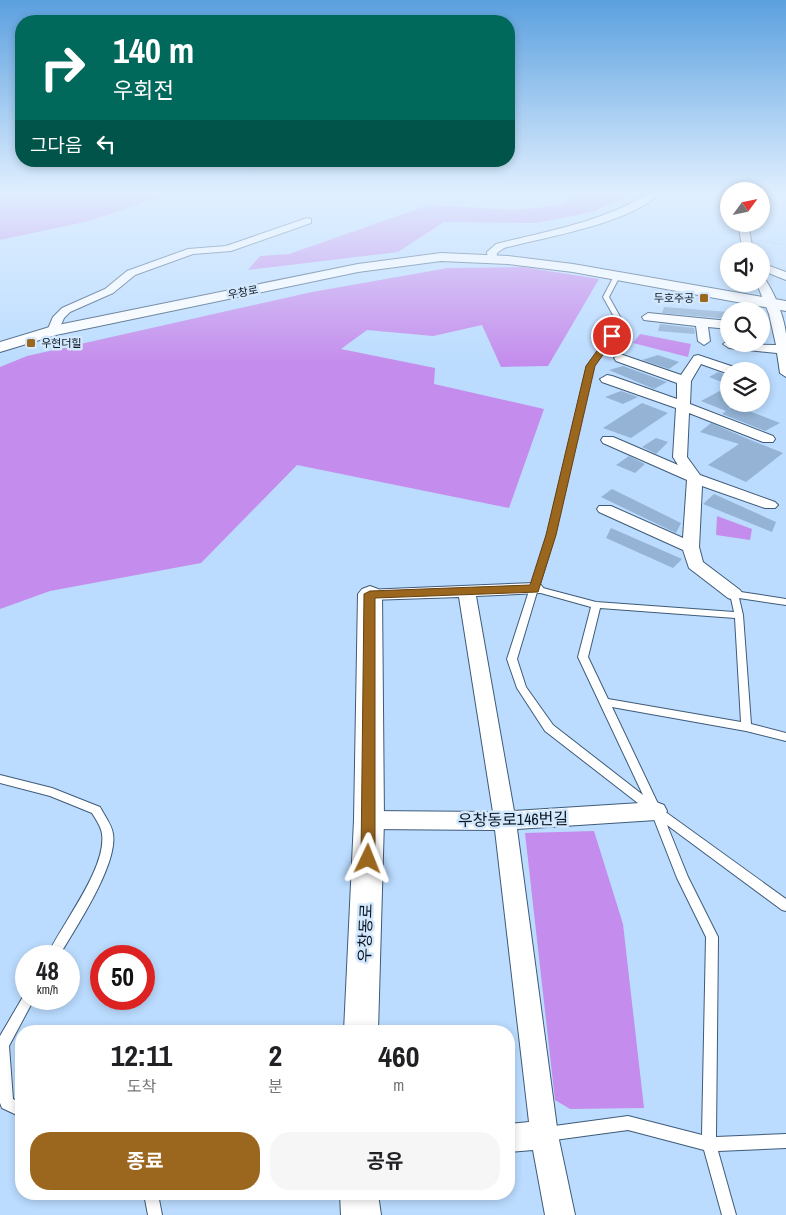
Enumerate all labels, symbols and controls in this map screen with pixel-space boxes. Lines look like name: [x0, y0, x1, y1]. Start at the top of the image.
text: 140 m: [113, 27, 194, 74]
icon: right: [30, 35, 95, 100]
text: 우회전: [113, 75, 174, 105]
icon: left: [92, 130, 120, 158]
text: 그다음: [30, 132, 82, 158]
north arrow: [720, 182, 770, 232]
map controls: [720, 182, 770, 412]
button: sound: [720, 242, 770, 292]
street label: 우창로: [227, 282, 259, 302]
place label: 두호주공: [654, 291, 694, 305]
marker: 두호주공: [698, 292, 710, 304]
button: search: [720, 302, 770, 352]
pin: [591, 315, 633, 357]
icon: arrive: [598, 322, 626, 350]
place label: 우현더힐: [41, 336, 81, 350]
marker: 우현더힐: [25, 337, 37, 349]
button: layers: [720, 362, 770, 412]
street label: 우창동로146번길: [458, 807, 568, 831]
position arrow: [341, 832, 393, 884]
street label: 우창동로: [353, 903, 377, 963]
speed limit sign: 50: [90, 945, 155, 1010]
text: 48: [36, 954, 59, 988]
text: km/h: [37, 982, 58, 998]
text: 12:11: [111, 1035, 172, 1075]
text: 2: [268, 1035, 282, 1075]
text: 460: [378, 1036, 419, 1076]
text: m: [393, 1074, 404, 1096]
text: 도착: [127, 1075, 156, 1097]
text: 분: [268, 1075, 283, 1097]
button: 종료: [30, 1132, 260, 1190]
button: 공유: [270, 1132, 500, 1190]

